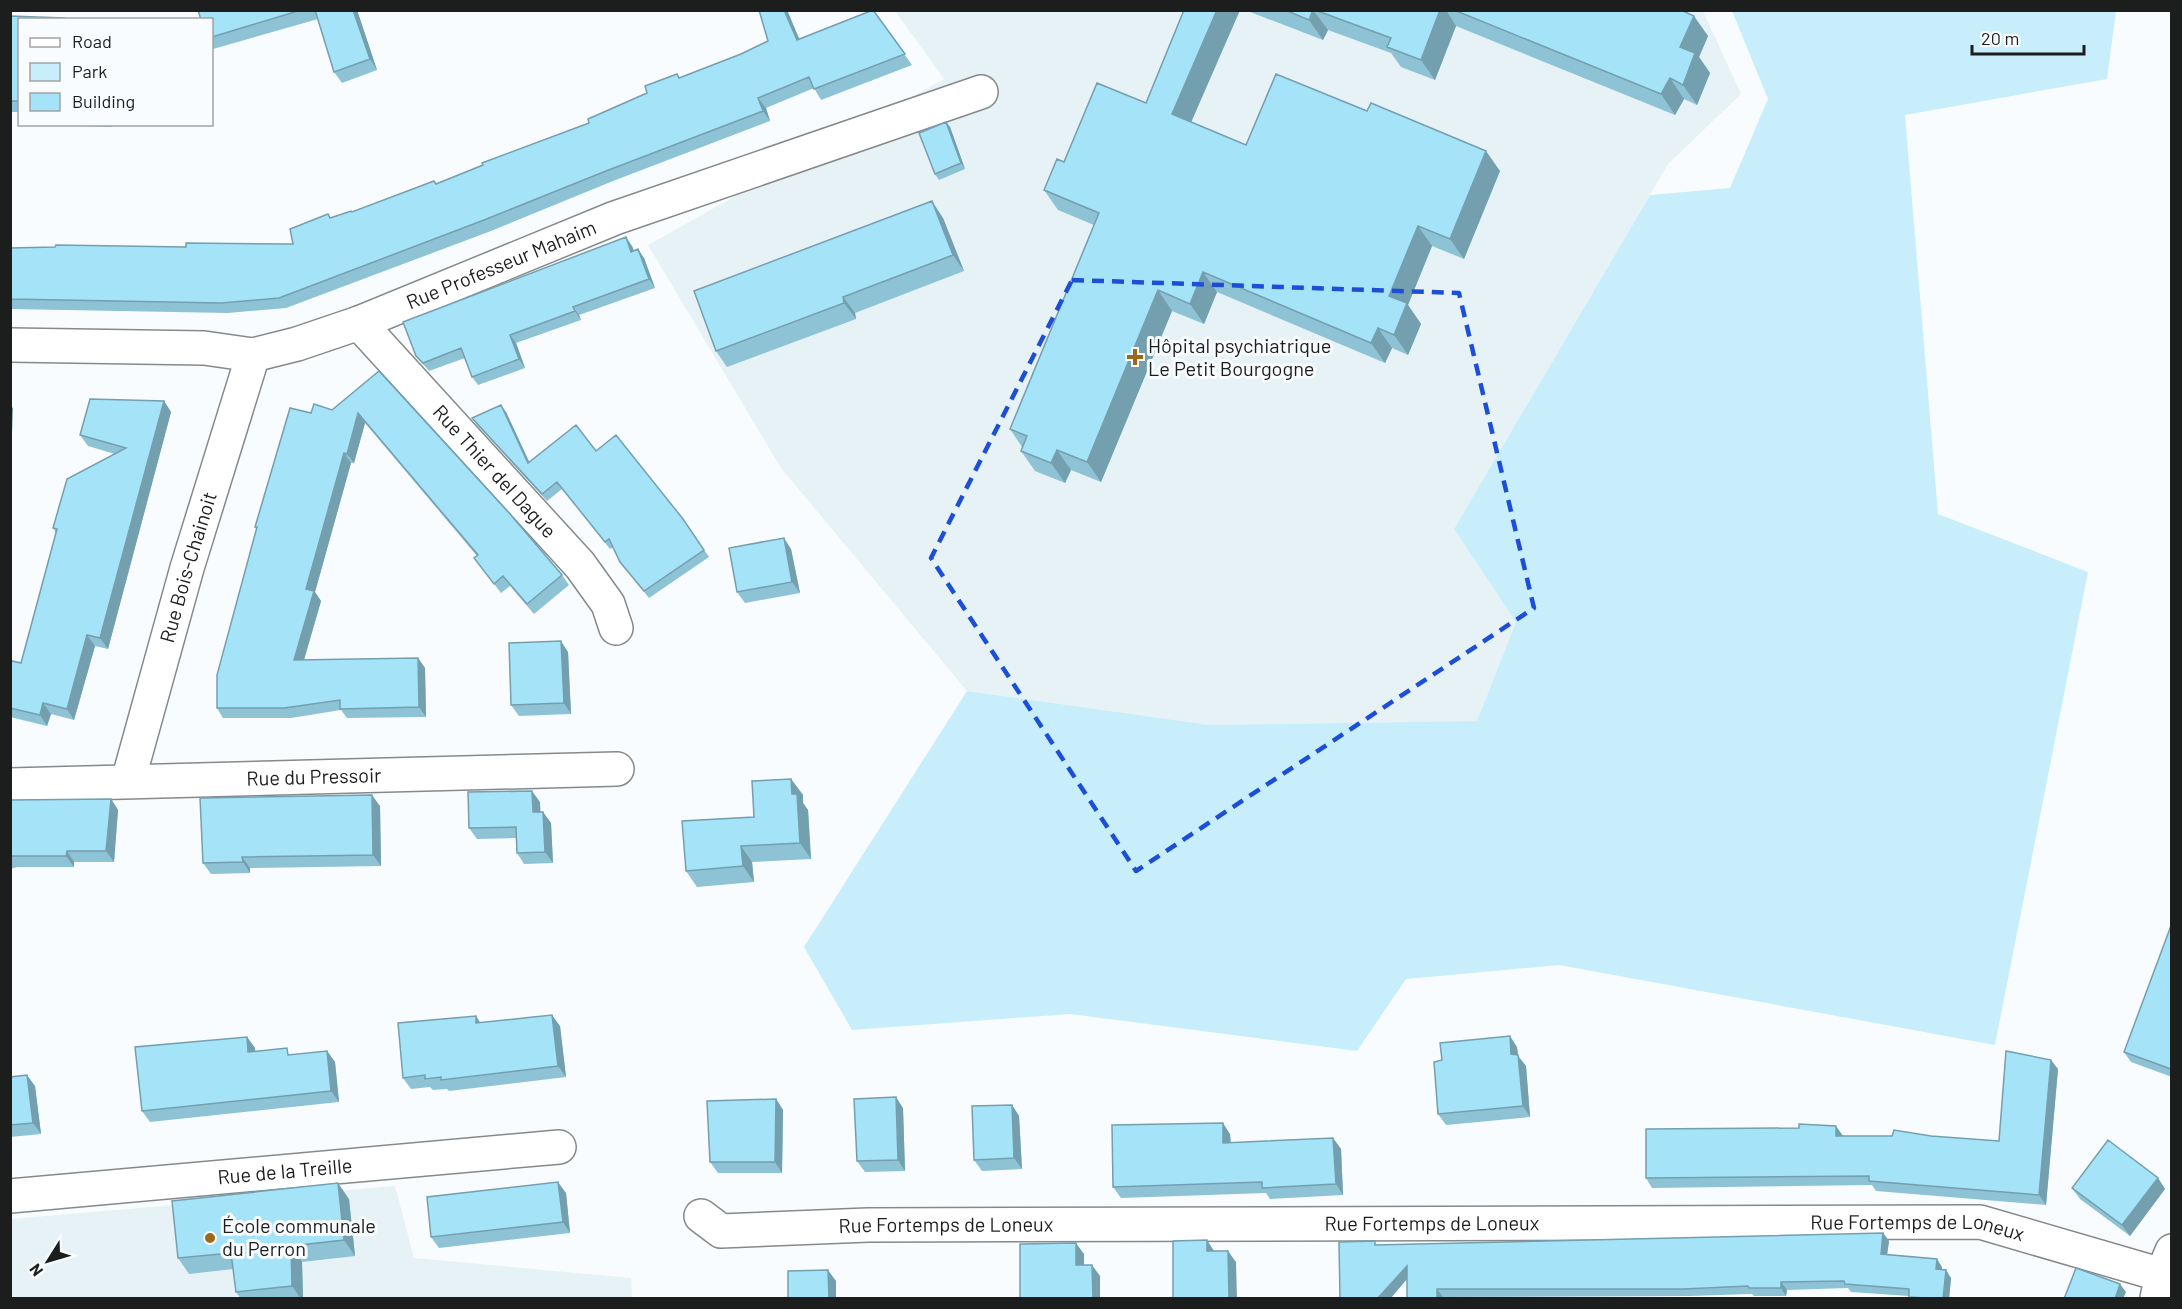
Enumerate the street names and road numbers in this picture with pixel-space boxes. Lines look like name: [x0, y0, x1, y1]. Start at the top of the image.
street label: Rue Professeur Mahaim: [402, 214, 599, 313]
street label: Rue Thier del Dague: [429, 399, 562, 542]
street label: Rue Bois-Chainoit: [154, 489, 221, 645]
street label: Rue du Pressoir: [246, 762, 382, 790]
street label: Rue de la Treille: [216, 1153, 353, 1188]
street label: Rue Fortemps de Loneux: [1810, 1209, 2028, 1245]
street label: Rue Fortemps de Loneux: [1324, 1210, 1540, 1235]
street label: Rue Fortemps de Loneux: [838, 1211, 1054, 1237]

